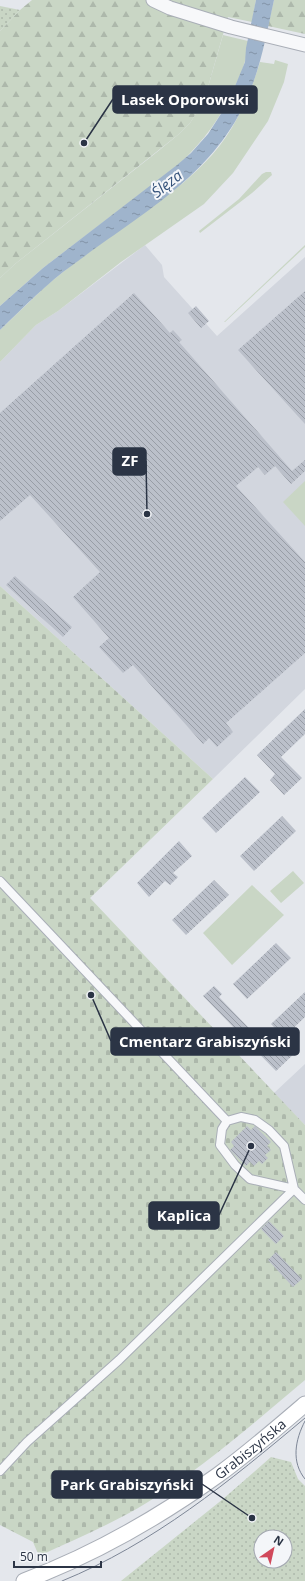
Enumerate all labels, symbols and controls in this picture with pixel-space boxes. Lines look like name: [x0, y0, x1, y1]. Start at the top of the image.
callout: Lasek Oporowski: [113, 86, 257, 113]
text: Lasek Oporowski: [121, 89, 249, 109]
water label: Ślęza: [147, 165, 186, 202]
callout: ZF: [113, 448, 146, 475]
text: ZF: [122, 450, 138, 470]
callout: Cmentarz Grabiszyński: [111, 1028, 299, 1055]
text: Cmentarz Grabiszyński: [119, 1031, 291, 1051]
callout: Kaplica: [149, 1202, 219, 1229]
text: Kaplica: [157, 1205, 211, 1225]
street label: Grabiszyńska: [210, 1414, 290, 1483]
callout: Park Grabiszyński: [52, 1471, 202, 1498]
text: Park Grabiszyński: [60, 1474, 194, 1494]
north arrow: [253, 1529, 293, 1569]
text: N: [271, 1532, 287, 1549]
scale bar: [14, 1543, 101, 1569]
text: 50 m: [20, 1548, 48, 1565]

